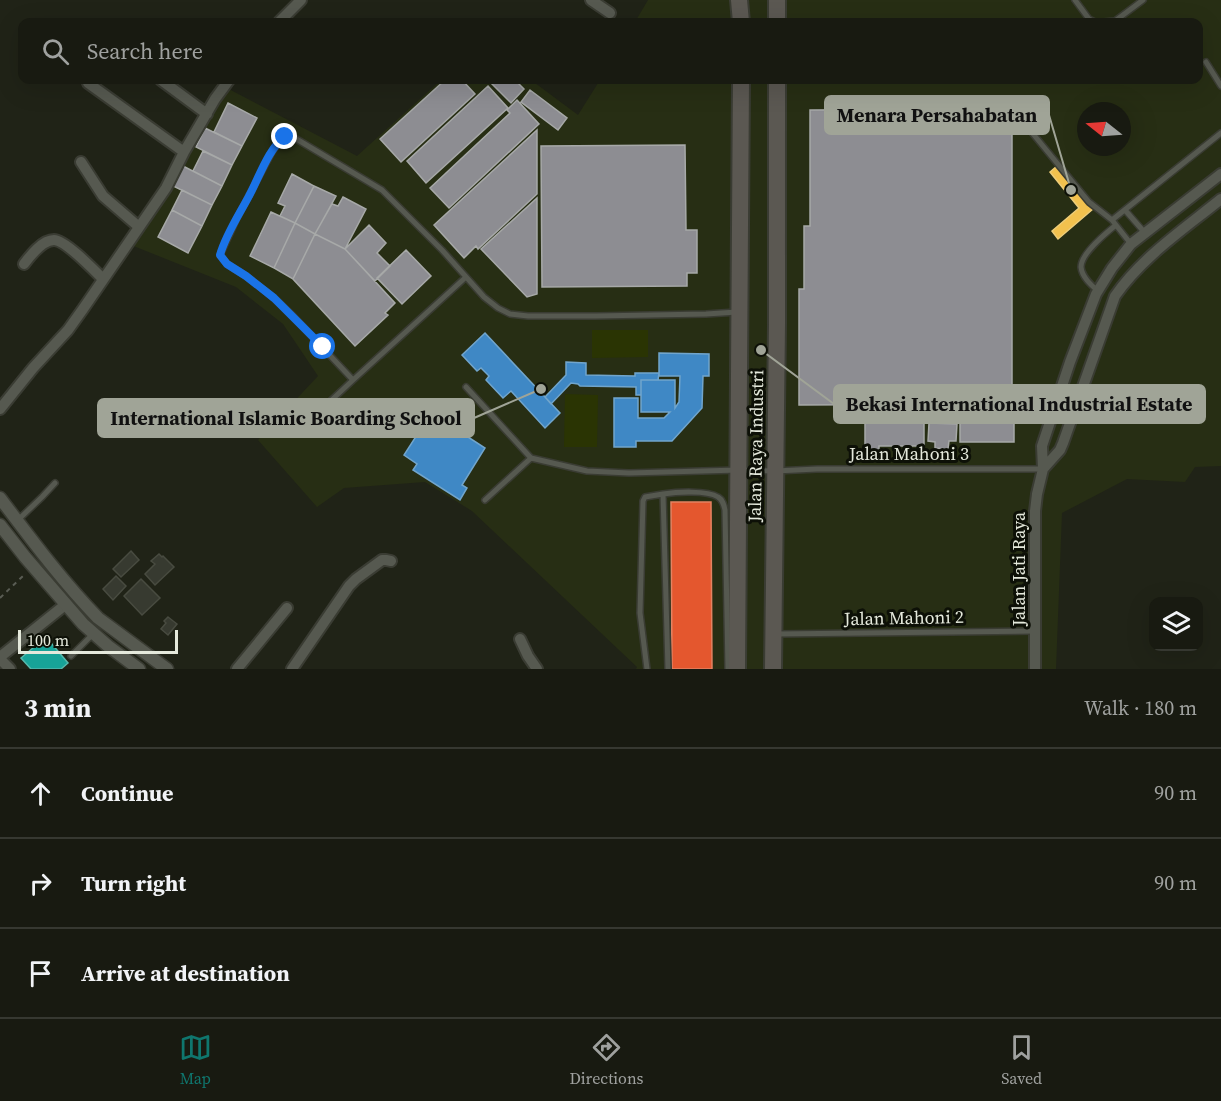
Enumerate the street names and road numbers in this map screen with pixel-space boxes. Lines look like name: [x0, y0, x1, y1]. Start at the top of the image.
street label: Jalan Raya Industri: [742, 370, 769, 523]
street label: Jalan Mahoni 3: [848, 441, 969, 466]
street label: Jalan Jati Raya: [1006, 511, 1031, 627]
street label: Jalan Mahoni 2: [843, 604, 964, 631]

